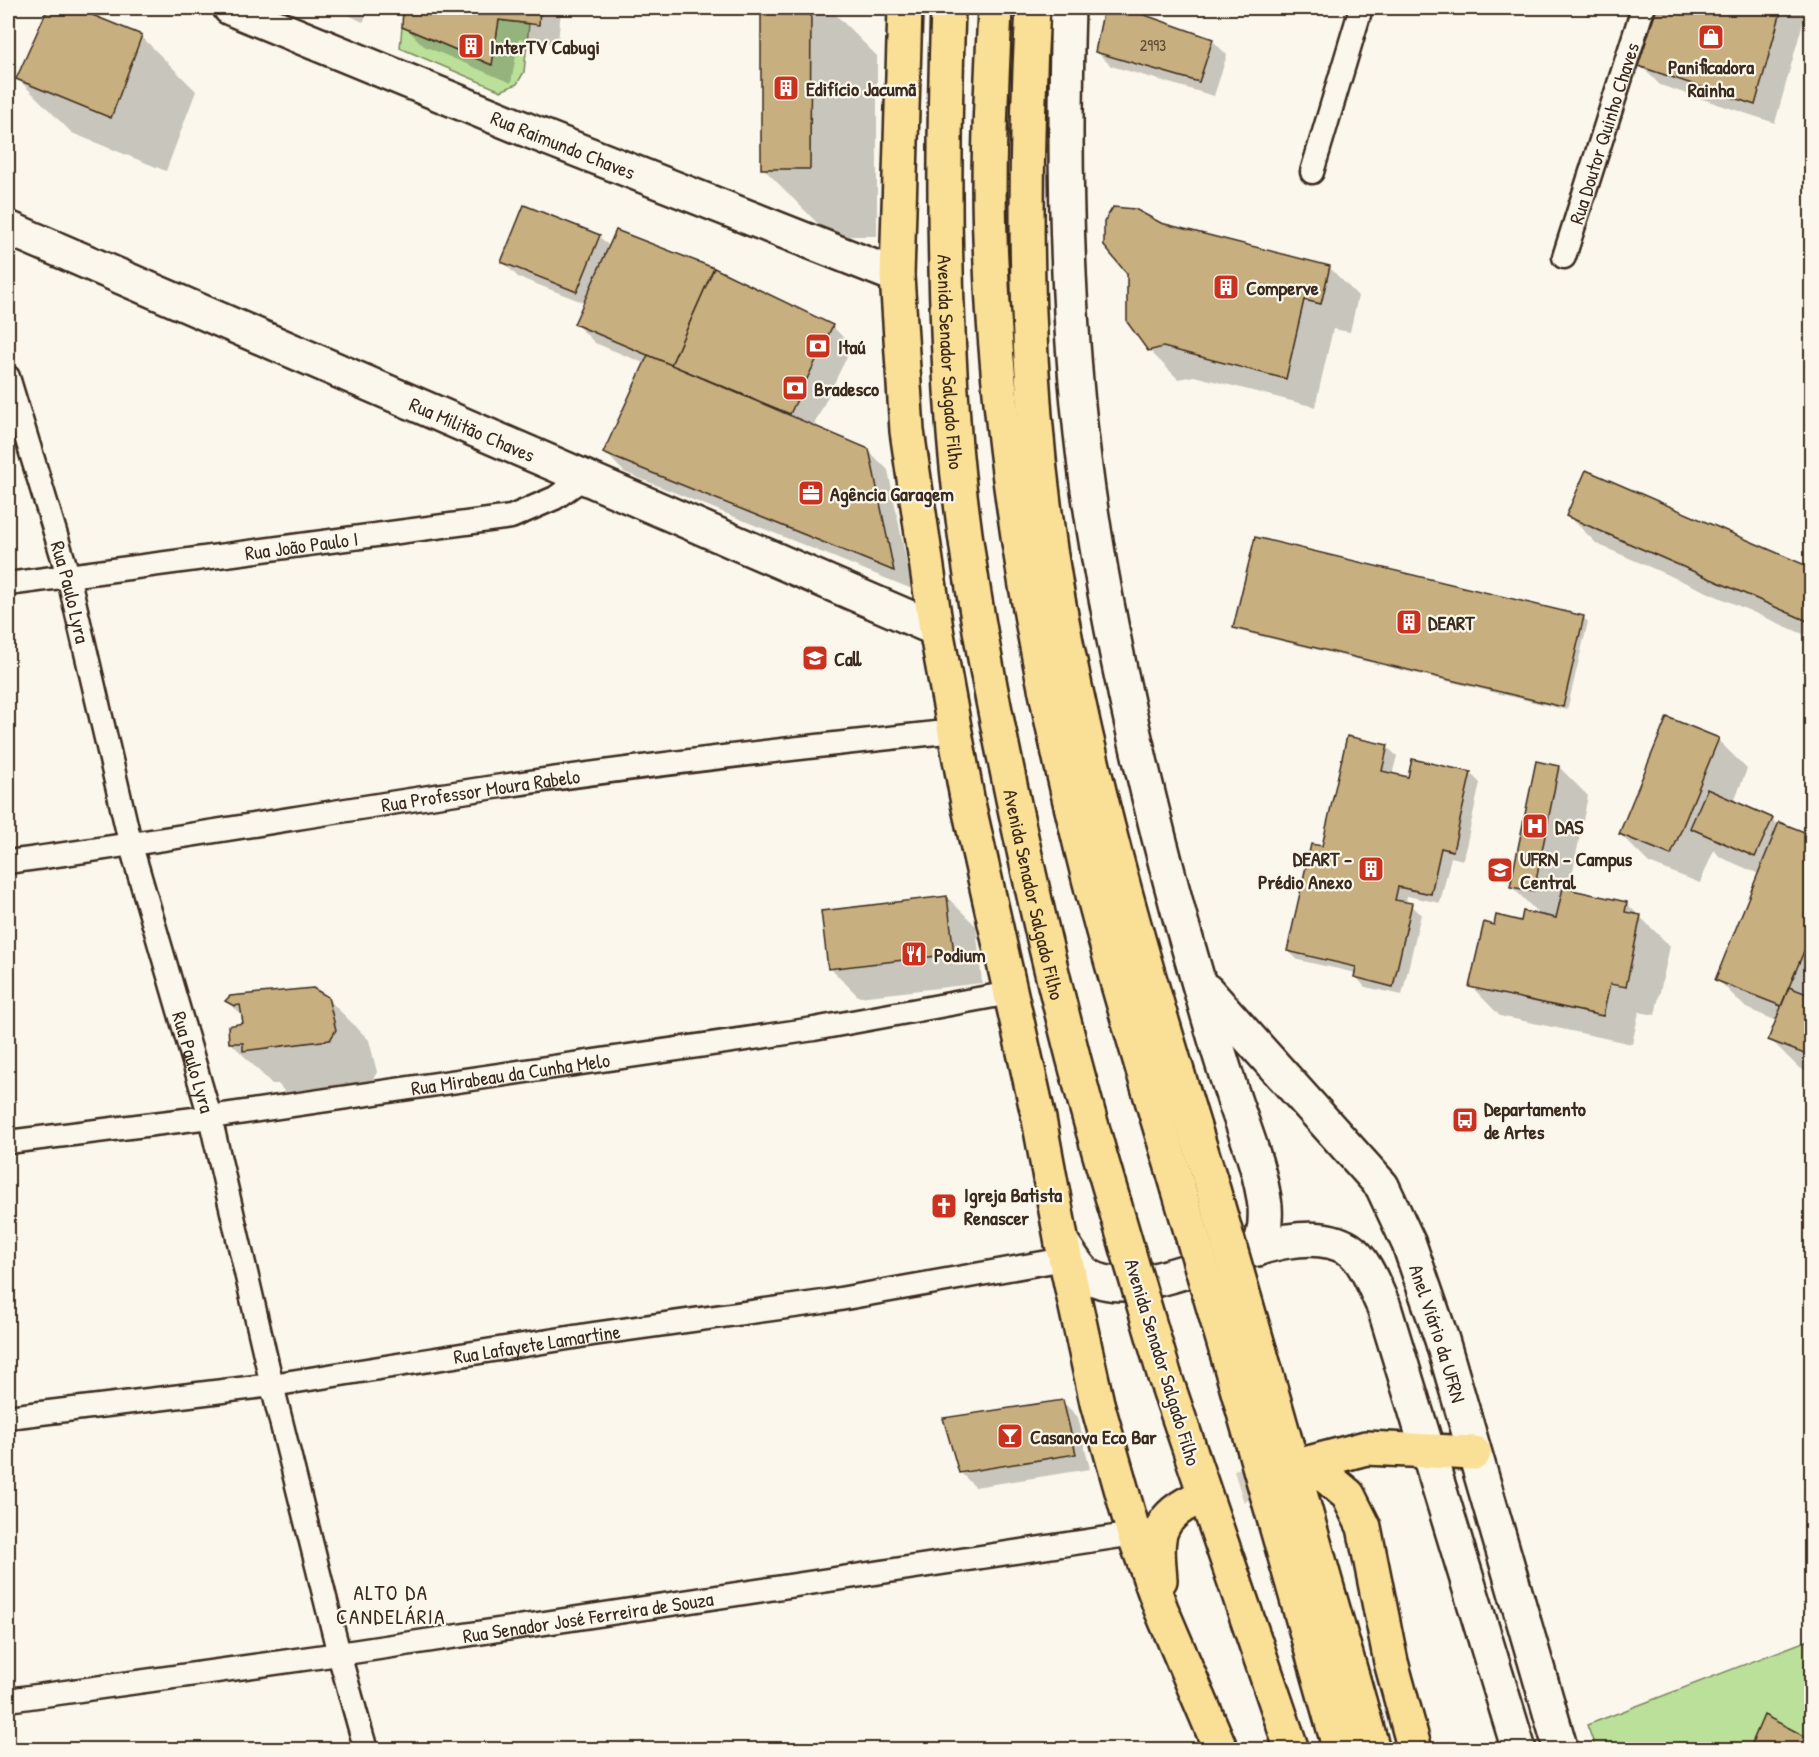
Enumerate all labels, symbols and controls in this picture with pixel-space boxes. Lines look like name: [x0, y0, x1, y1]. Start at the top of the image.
shop icon: Panificadora Rainha: [1696, 22, 1726, 52]
building icon: InterTV Cabugi: [456, 31, 486, 61]
place label: InterTV Cabugi: [490, 33, 600, 61]
house number: 2993: [1140, 34, 1166, 56]
street label: Rua Doutor Quinho Chaves: [1562, 39, 1645, 227]
place label: Panificadora Rainha: [1668, 53, 1754, 103]
building icon: Edifício Jacumã: [771, 73, 801, 103]
place label: Edifício Jacumã: [806, 75, 916, 102]
street label: Rua Raimundo Chaves: [487, 103, 640, 185]
street label: Avenida Senador Salgado Filho: [932, 254, 971, 470]
building icon: Comperve: [1211, 272, 1241, 302]
place label: Comperve: [1246, 274, 1319, 302]
bank icon: Itaú: [803, 331, 833, 361]
place label: Itaú: [838, 333, 866, 360]
bank icon: Bradesco: [780, 373, 810, 403]
place label: Bradesco: [814, 375, 879, 402]
street label: Rua Militão Chaves: [406, 390, 540, 468]
office icon: Agência Garagem: [796, 478, 826, 508]
place label: Agência Garagem: [830, 480, 954, 508]
street label: Rua João Paulo I: [243, 524, 360, 566]
street label: Rua Paulo Lyra: [45, 537, 97, 646]
building icon: DEART: [1394, 607, 1424, 637]
place label: DEART: [1428, 609, 1475, 636]
school or university icon: Call: [800, 643, 830, 673]
place label: Call: [834, 645, 863, 672]
street label: Rua Professor Moura Rabelo: [379, 762, 581, 818]
street label: Avenida Senador Salgado Filho: [998, 787, 1072, 1002]
hospital icon: DAS: [1520, 811, 1550, 841]
place label: DAS: [1555, 813, 1584, 840]
place label: DEART - Prédio Anexo: [1258, 845, 1352, 895]
place label: UFRN - Campus Central: [1520, 845, 1632, 895]
building icon: DEART - Prédio Anexo: [1356, 854, 1386, 884]
school or university icon: UFRN - Campus Central: [1485, 855, 1515, 885]
restaurant icon: Podium: [899, 939, 929, 969]
place label: Podium: [934, 941, 986, 968]
street label: Rua Paulo Lyra: [166, 1008, 222, 1116]
street label: Rua Mirabeau da Cunha Melo: [409, 1045, 611, 1101]
place label: Departamento de Artes: [1484, 1095, 1586, 1145]
bus stop icon: Departamento de Artes: [1450, 1105, 1480, 1135]
place label: Igreja Batista Renascer: [964, 1181, 1062, 1231]
church icon: Igreja Batista Renascer: [929, 1191, 959, 1221]
street label: Avenida Senador Salgado Filho: [1119, 1255, 1207, 1469]
street label: Anel Viário da UFRN: [1403, 1261, 1473, 1406]
street label: Rua Lafayete Lamartine: [451, 1317, 622, 1369]
bar icon: Casanova Eco Bar: [995, 1421, 1025, 1451]
place label: Casanova Eco Bar: [1030, 1423, 1157, 1450]
district label: ALTO DA CANDELÁRIA: [336, 1578, 446, 1631]
street label: Rua Senador José Ferreira de Souza: [461, 1584, 715, 1649]

